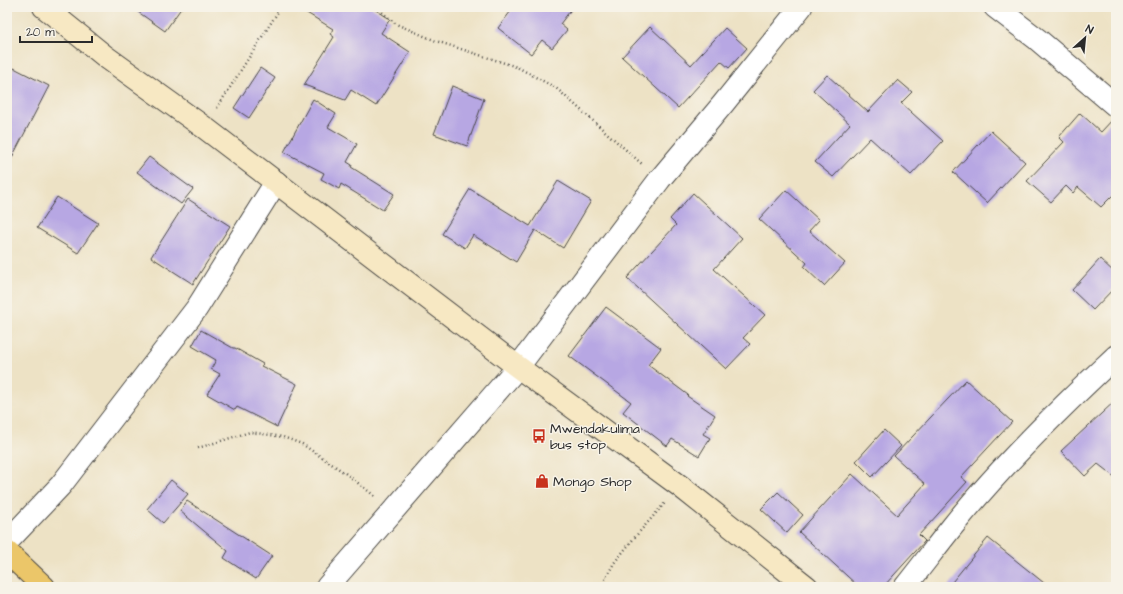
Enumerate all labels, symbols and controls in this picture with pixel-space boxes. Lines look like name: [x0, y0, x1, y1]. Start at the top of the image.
scale bar: [20, 18, 92, 44]
north arrow: [1065, 18, 1105, 58]
text: N: [1083, 21, 1096, 38]
text: 20 m: [26, 24, 55, 41]
place label: Mwendakulima bus stop: [550, 419, 640, 455]
bus stop icon: Mwendakulima bus stop: [531, 428, 547, 444]
place label: Mongo Shop: [553, 472, 632, 492]
shop icon: Mongo Shop: [534, 473, 550, 489]

